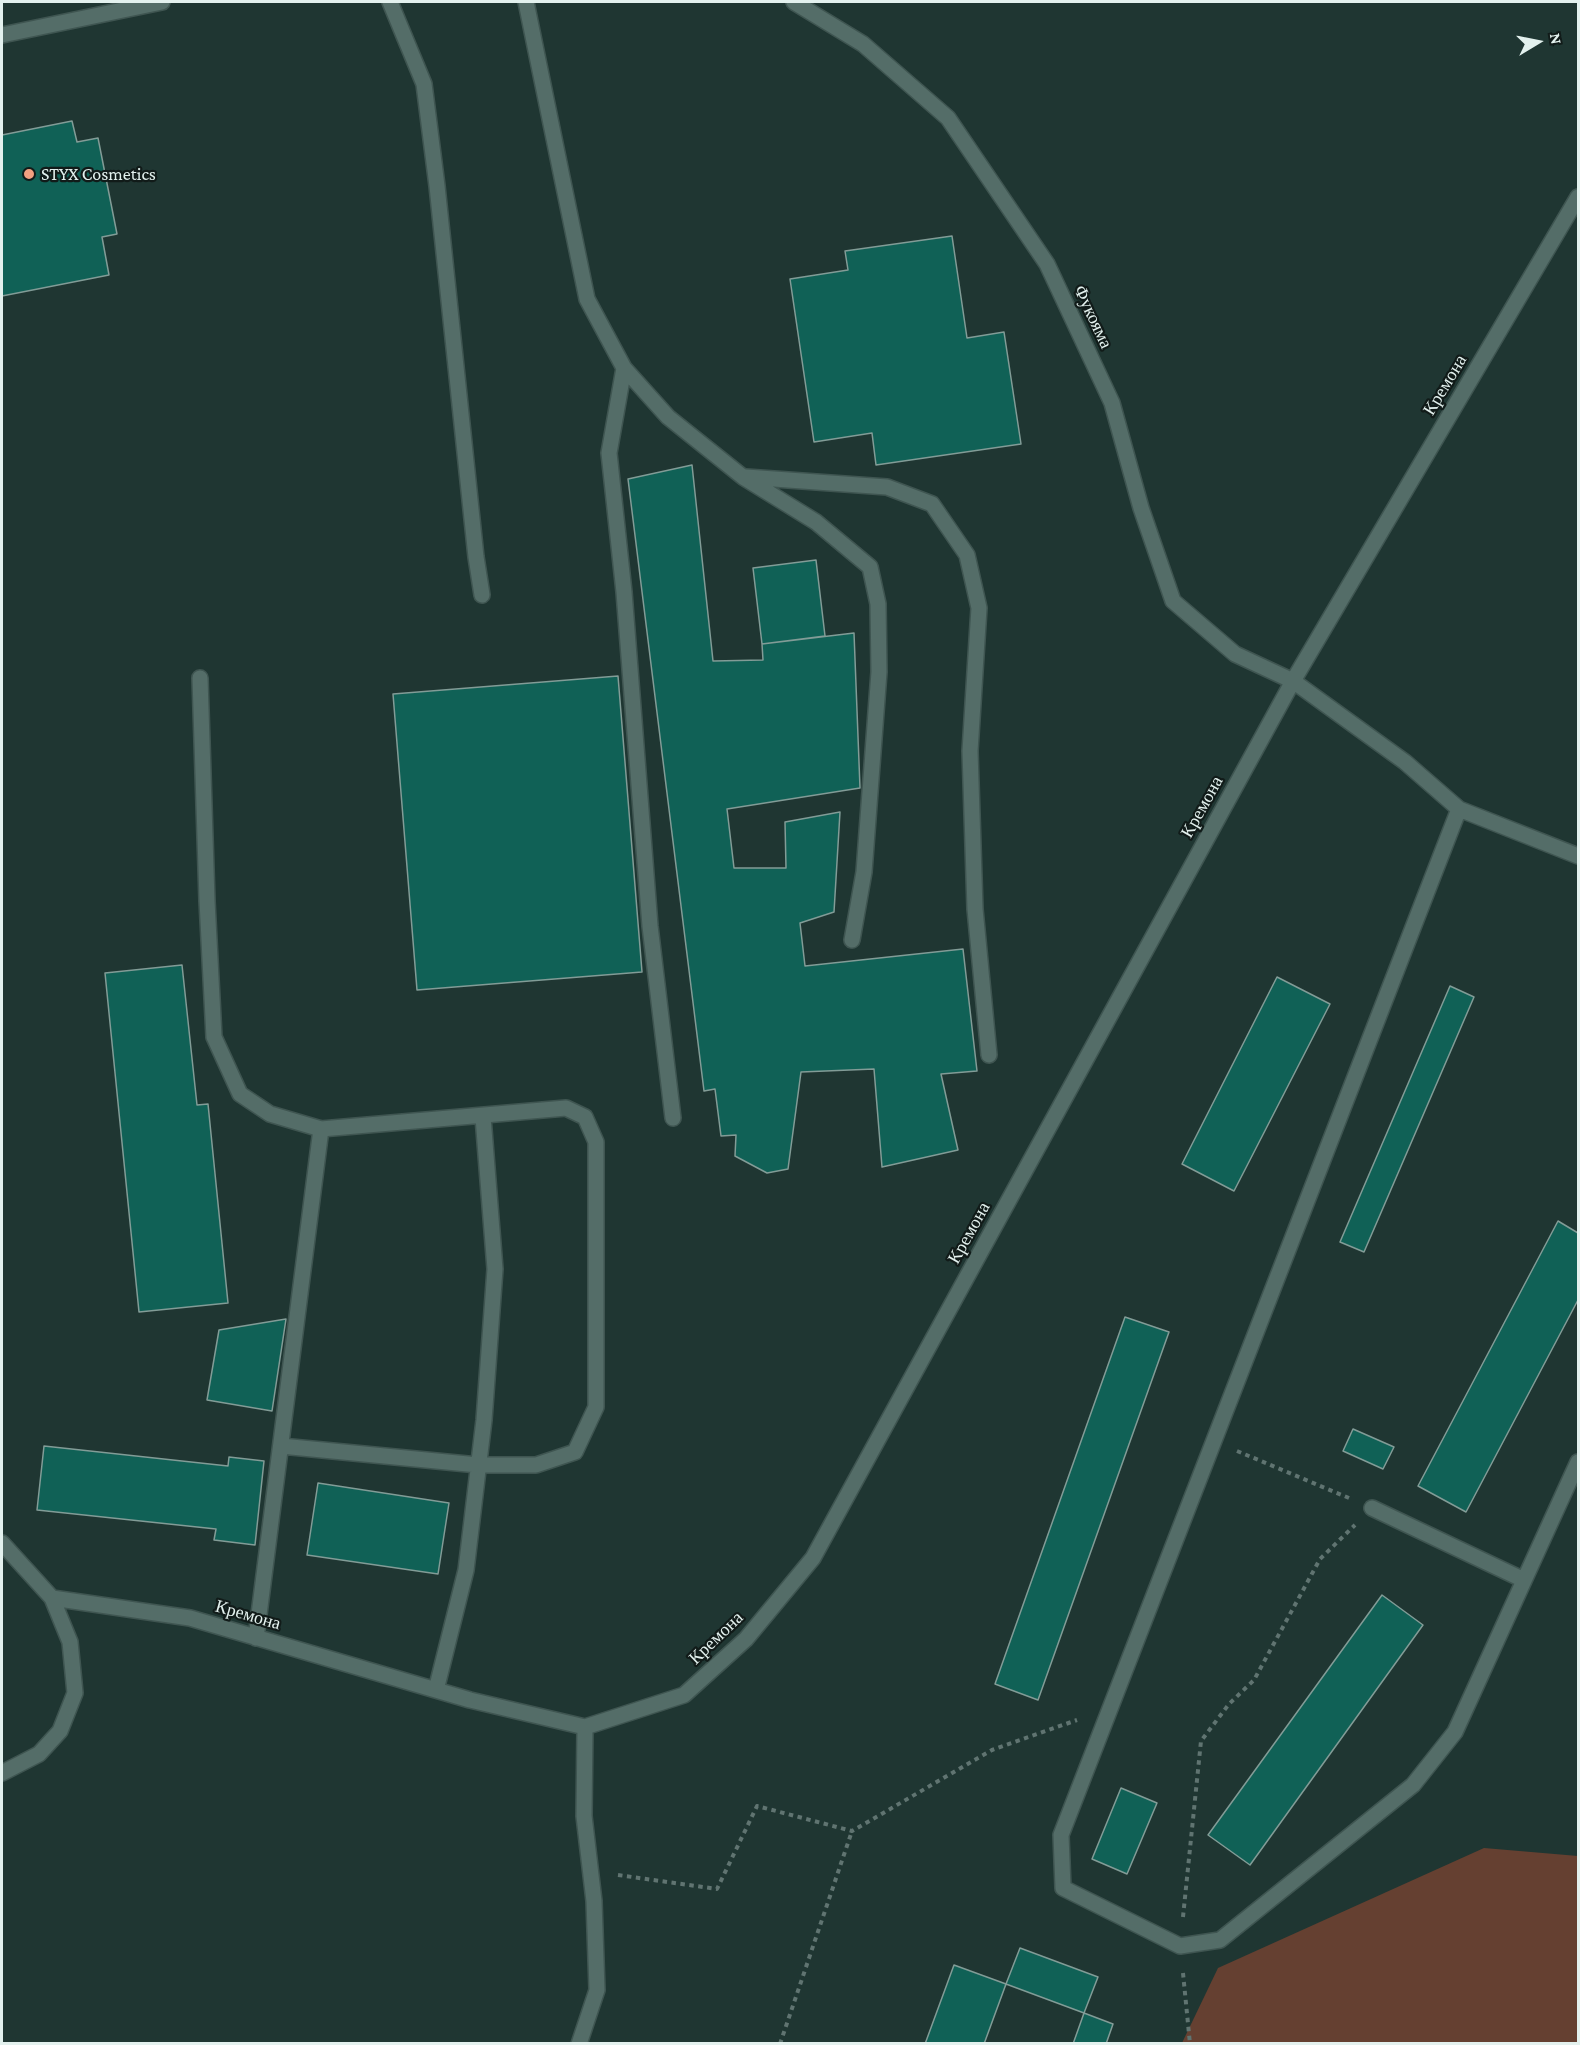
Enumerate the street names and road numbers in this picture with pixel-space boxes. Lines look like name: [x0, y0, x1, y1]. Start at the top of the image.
street label: Фукояма: [1069, 282, 1117, 352]
street label: Кремона: [1418, 351, 1472, 419]
street label: Кремона: [1176, 772, 1228, 842]
street label: Кремона: [943, 1198, 995, 1268]
street label: Кремона: [213, 1595, 283, 1635]
street label: Кремона: [684, 1607, 748, 1669]

